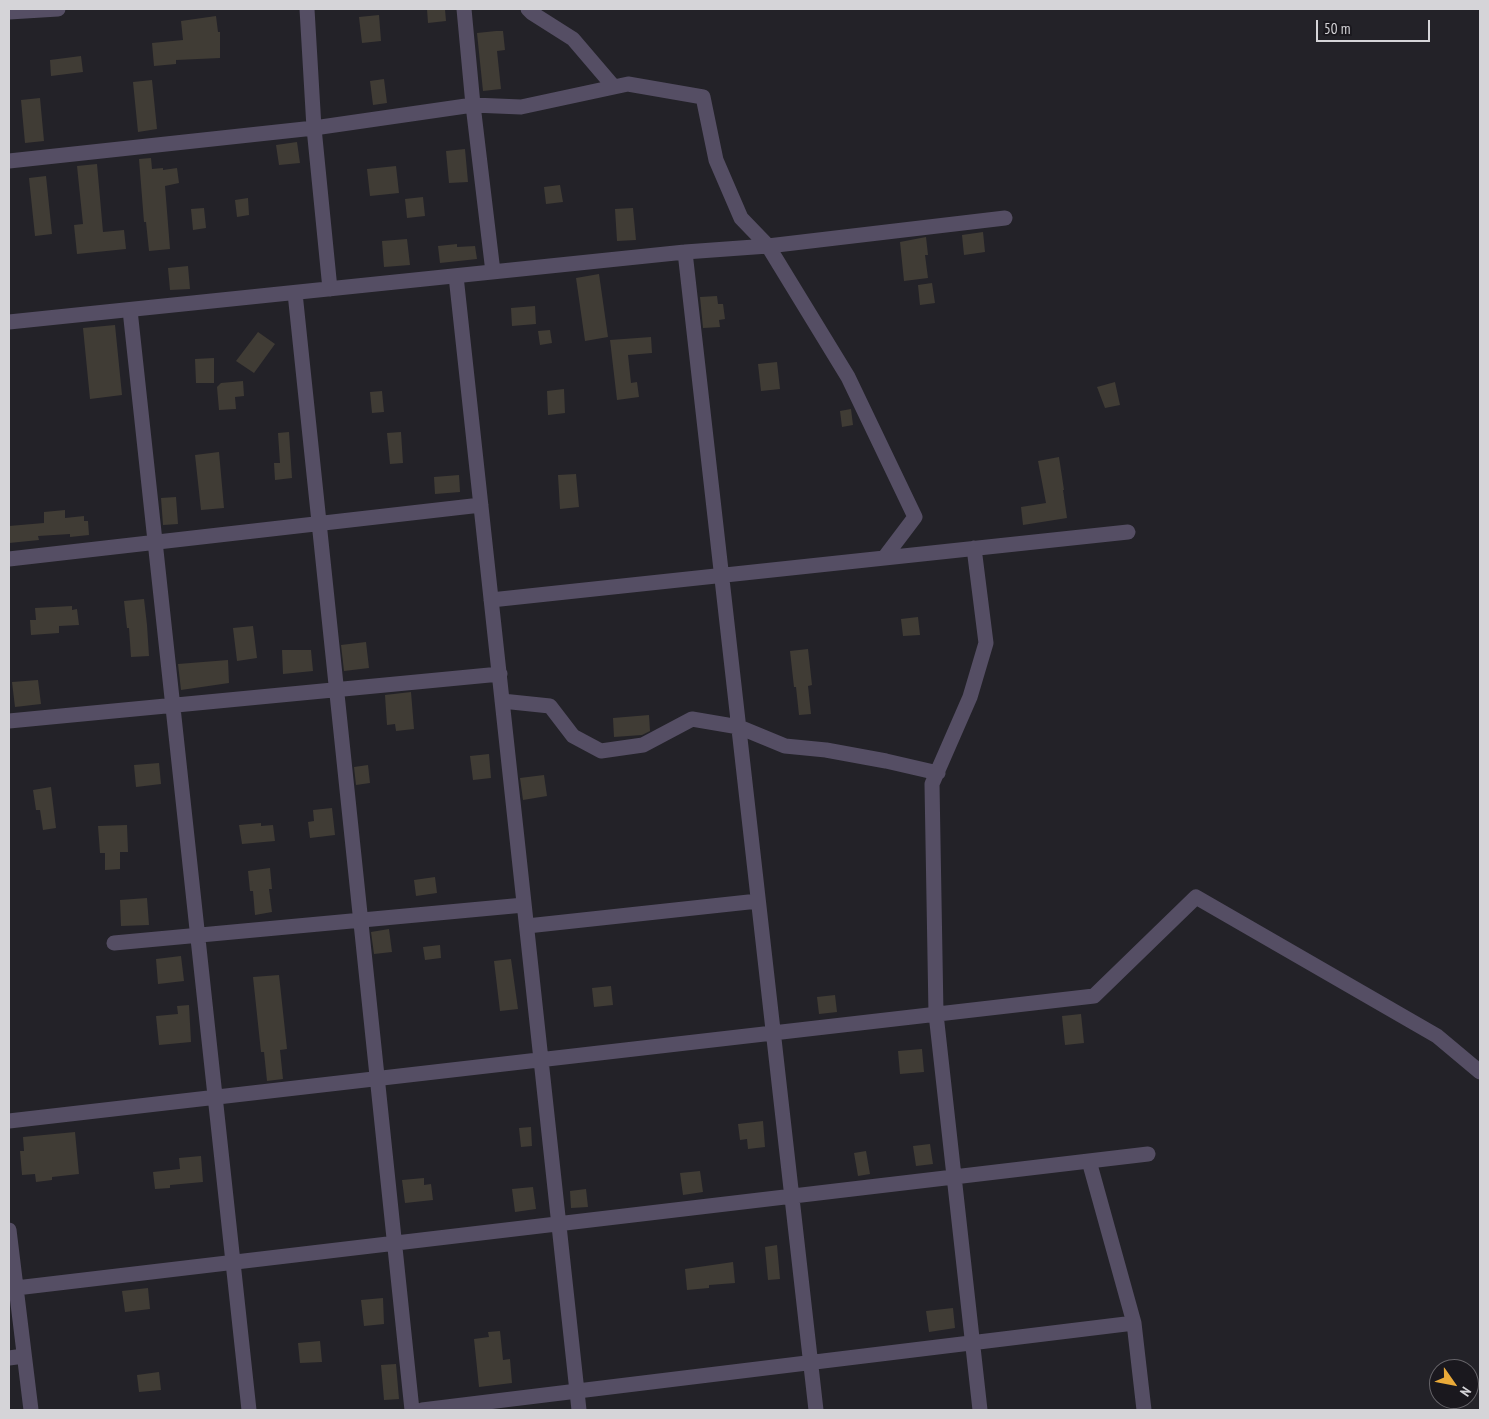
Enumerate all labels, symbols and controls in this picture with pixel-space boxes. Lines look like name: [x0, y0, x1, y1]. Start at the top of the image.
scale bar: [1319, 10, 1433, 42]
text: 50 m: [1324, 19, 1350, 38]
north arrow: [1429, 1359, 1479, 1409]
text: N: [1456, 1384, 1475, 1400]

